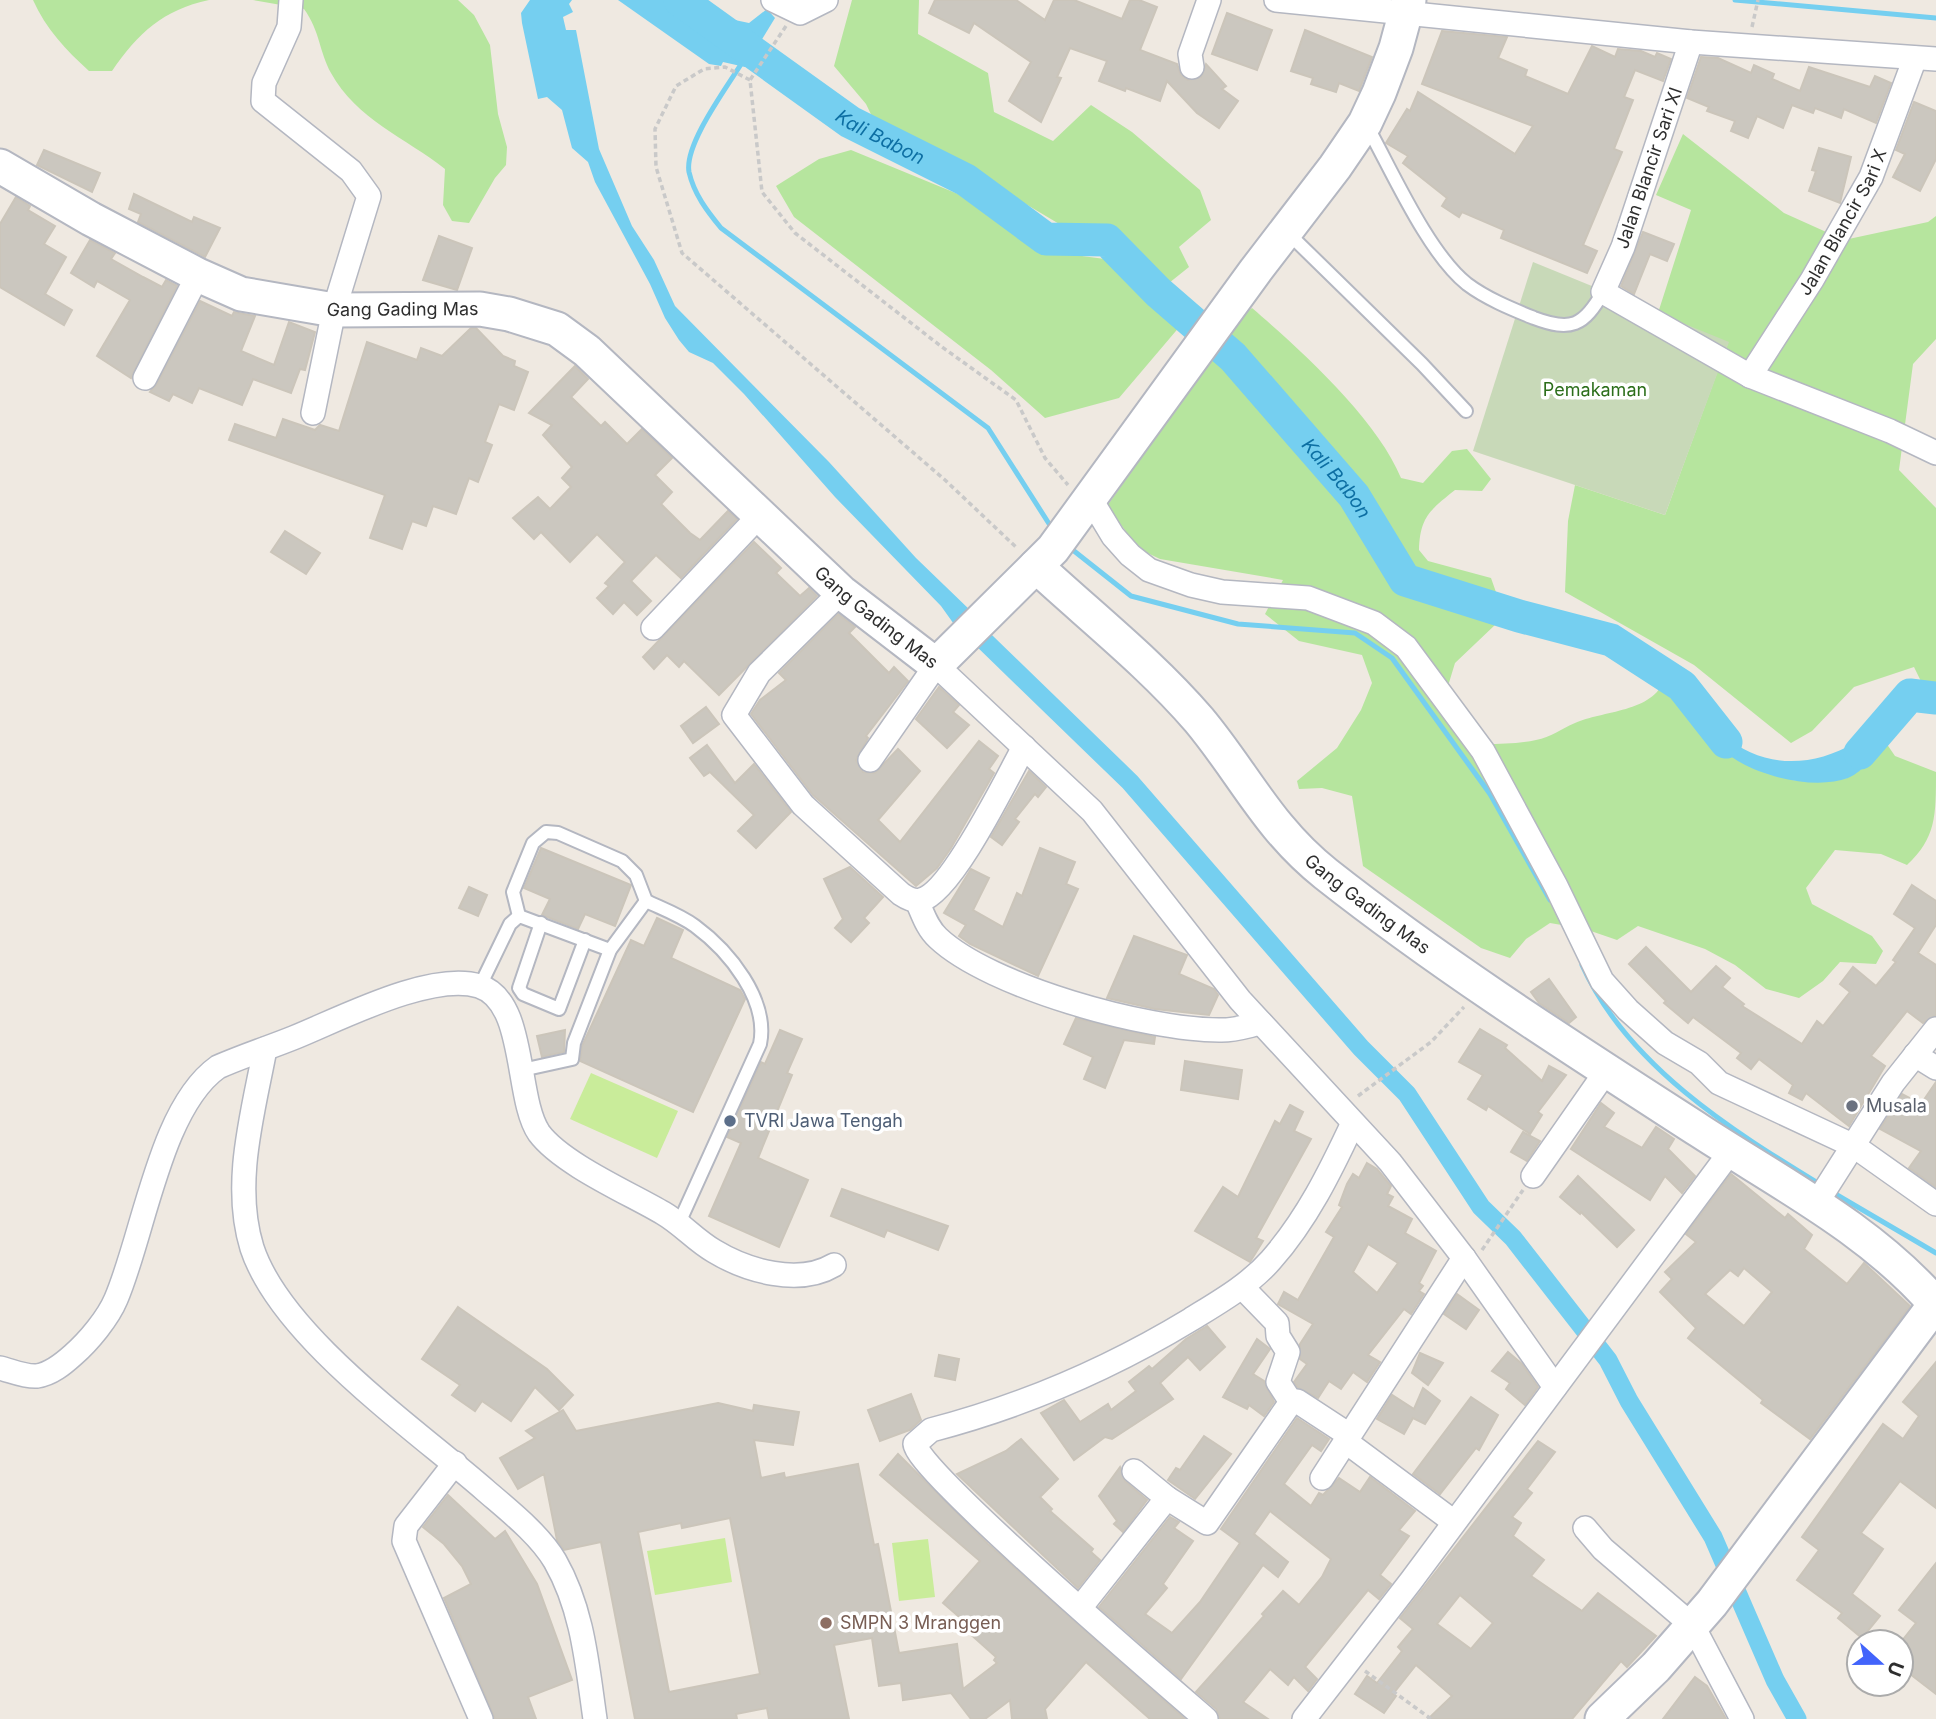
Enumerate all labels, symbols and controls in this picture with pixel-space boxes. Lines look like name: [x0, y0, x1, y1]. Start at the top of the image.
street label: Jalan Blancir Sari XI: [1611, 84, 1686, 251]
water label: Kali Babon: [831, 105, 928, 169]
street label: Jalan Blancir Sari X: [1794, 146, 1891, 299]
street label: Gang Gading Mas: [325, 298, 479, 321]
park label: Pemakaman: [1543, 379, 1647, 400]
water label: Kali Babon: [1297, 434, 1376, 522]
street label: Gang Gading Mas: [811, 562, 942, 673]
street label: Gang Gading Mas: [1300, 850, 1434, 958]
place label: Musala: [1866, 1095, 1927, 1116]
marker: Musala: [1844, 1098, 1860, 1114]
place label: TVRI Jawa Tengah: [744, 1110, 903, 1131]
marker: TVRI Jawa Tengah: [722, 1113, 738, 1129]
place label: SMPN 3 Mranggen: [840, 1612, 1001, 1633]
marker: SMPN 3 Mranggen: [818, 1615, 834, 1631]
north arrow: [1845, 1628, 1915, 1698]
text: U: [1882, 1658, 1909, 1680]

